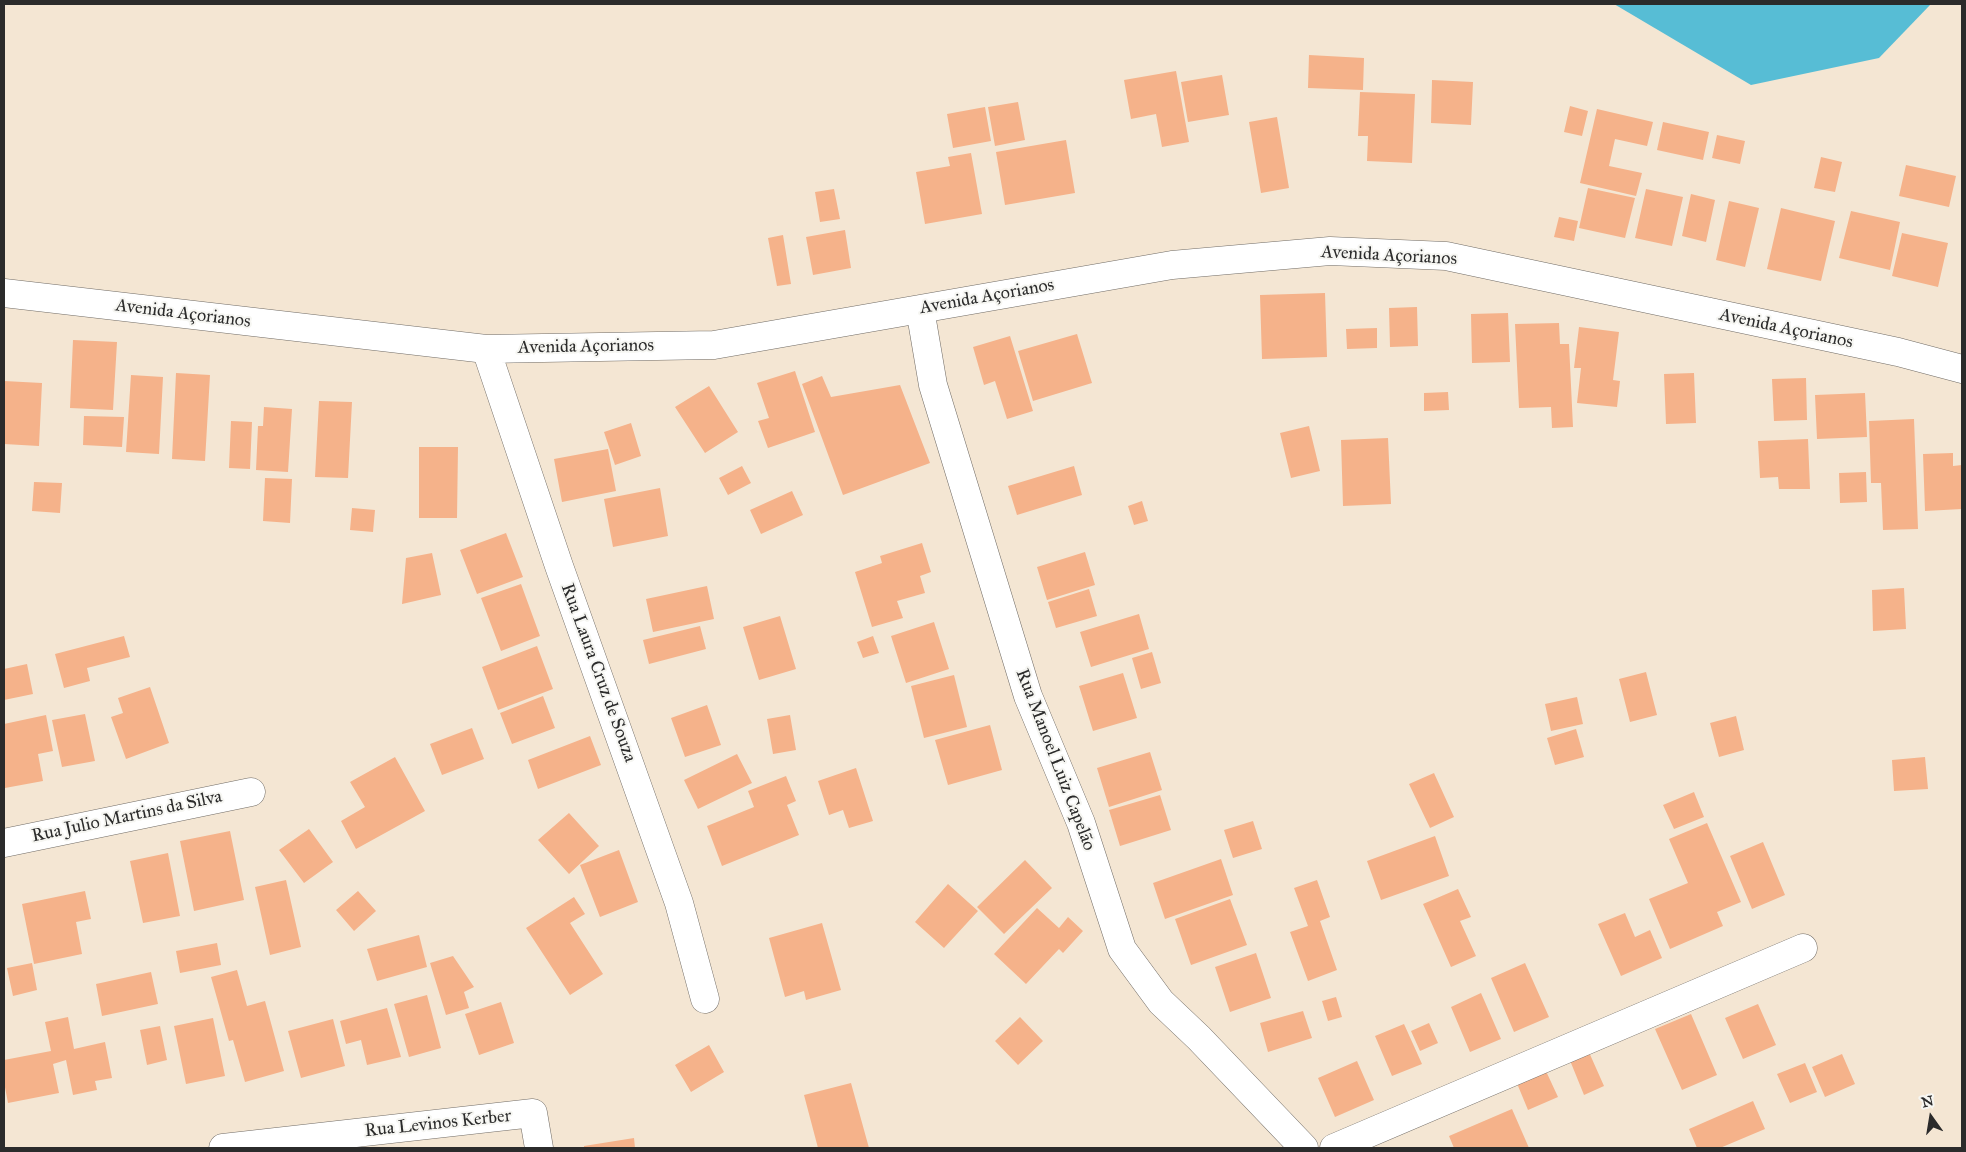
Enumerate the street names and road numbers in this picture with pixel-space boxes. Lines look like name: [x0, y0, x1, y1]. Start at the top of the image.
street label: Avenida Açorianos: [1321, 242, 1457, 270]
street label: Avenida Açorianos: [918, 275, 1056, 319]
street label: Avenida Açorianos: [114, 295, 252, 333]
street label: Avenida Açorianos: [1717, 304, 1855, 354]
street label: Avenida Açorianos: [518, 335, 654, 359]
street label: Rua Laura Cruz de Souza: [556, 581, 640, 765]
street label: Rua Manoel Luiz Capelão: [1010, 666, 1100, 854]
street label: Rua Julio Martins da Silva: [30, 786, 224, 848]
street label: Rua Levinos Kerber: [364, 1106, 512, 1142]

